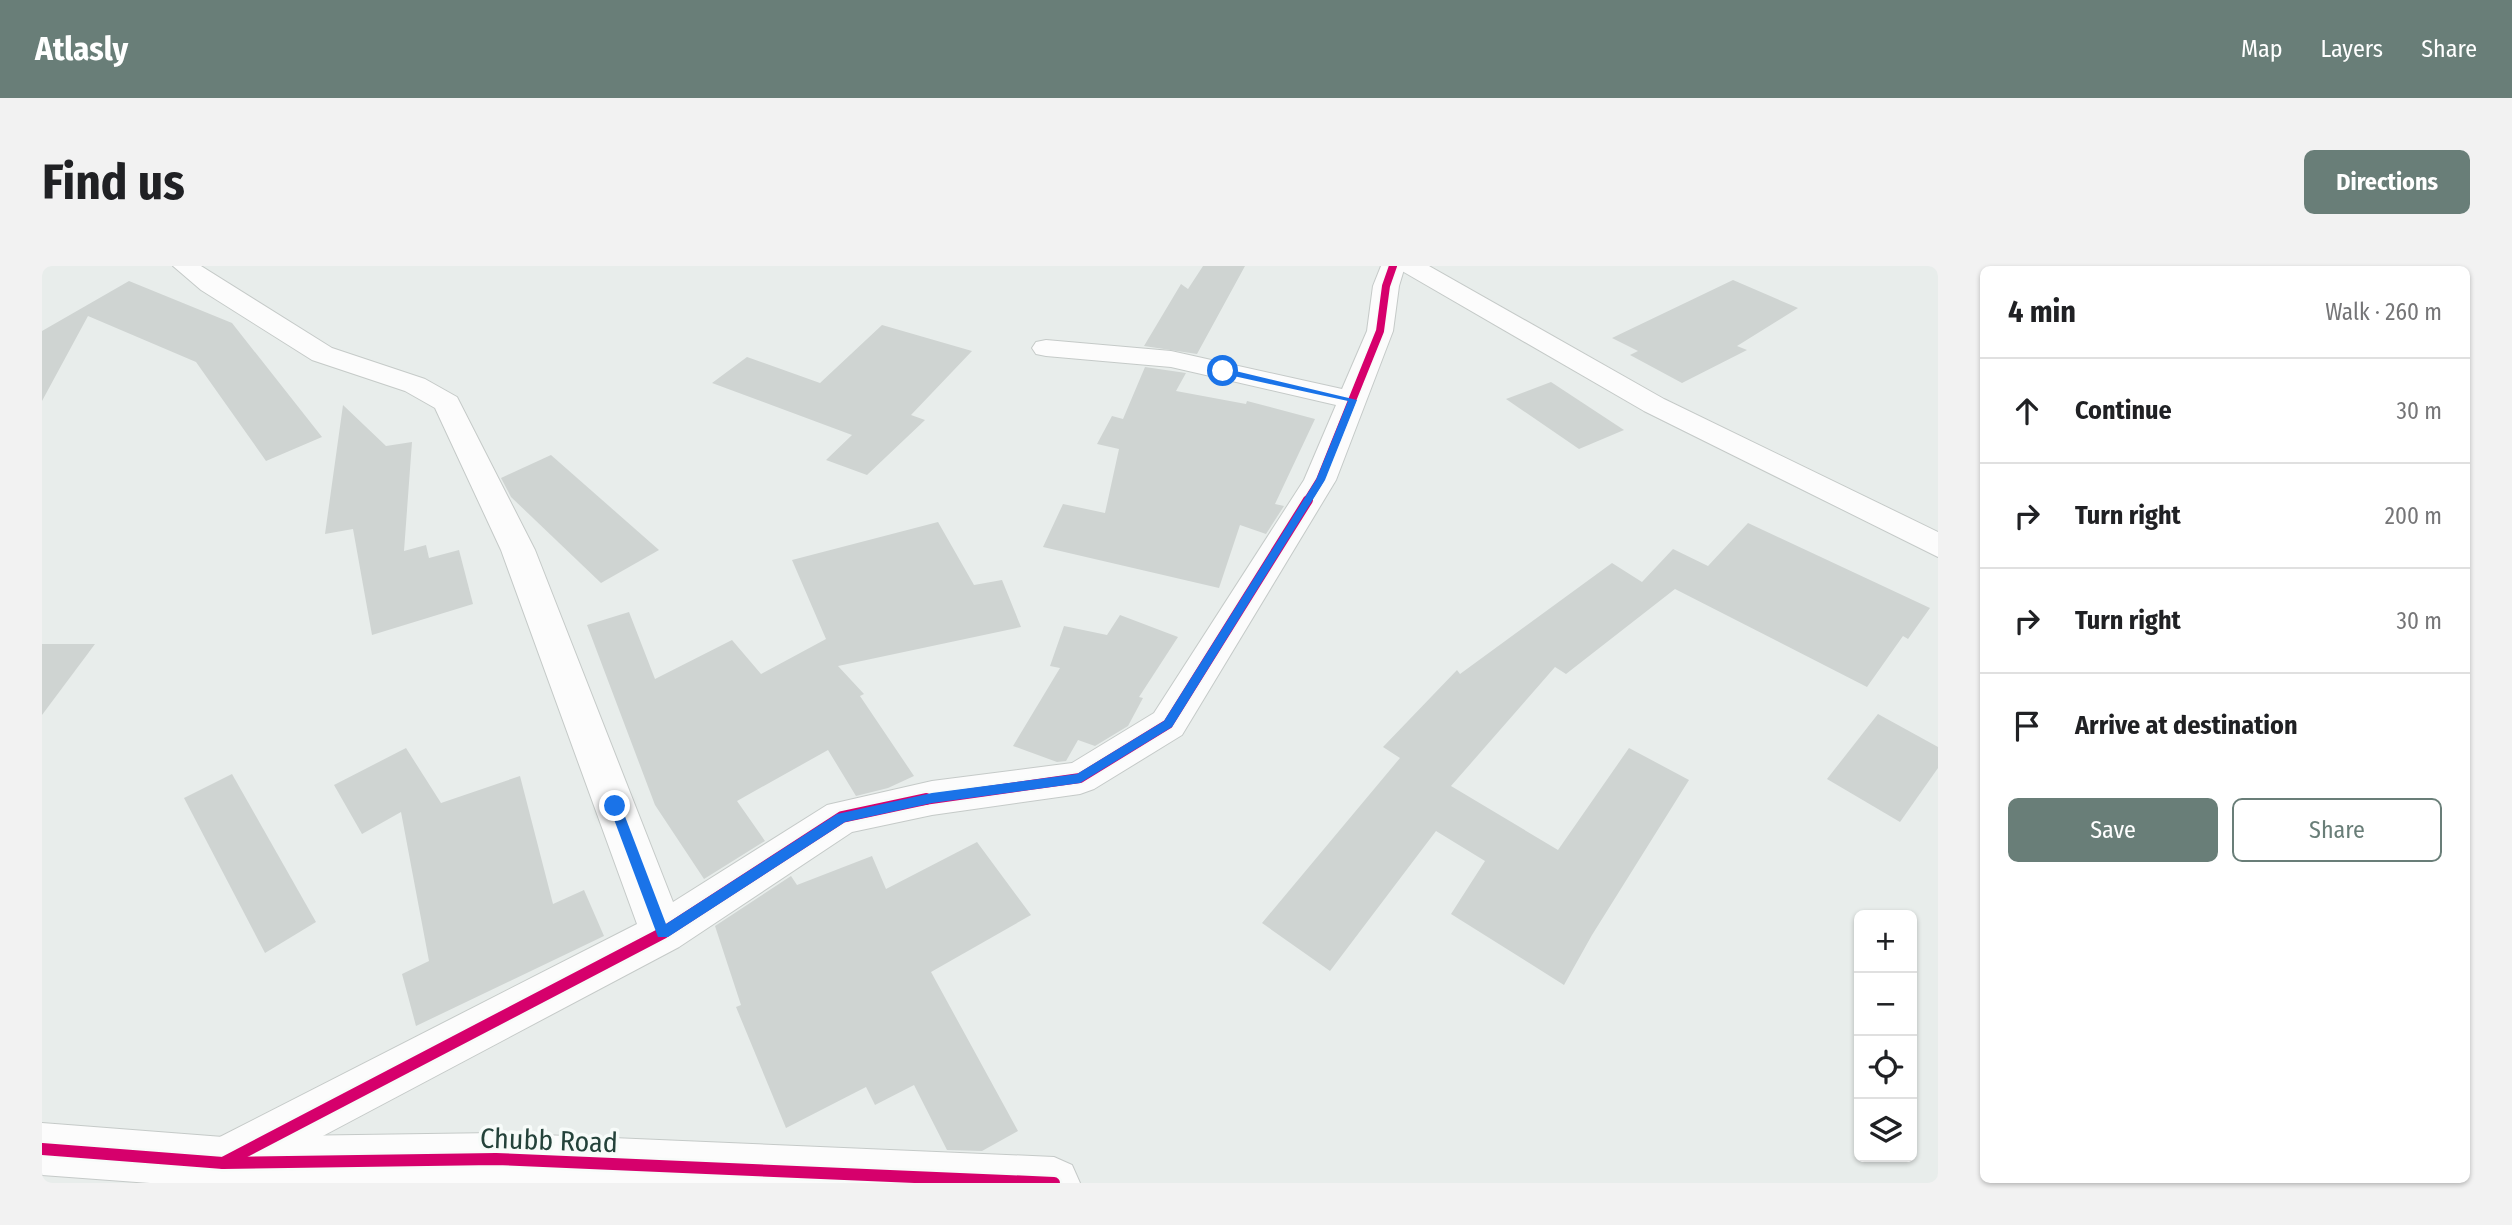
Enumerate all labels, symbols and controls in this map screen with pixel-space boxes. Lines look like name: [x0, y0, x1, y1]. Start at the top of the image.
text: Atlasly: [35, 29, 128, 69]
text: Map: [2241, 35, 2283, 63]
text: Layers: [2321, 35, 2383, 63]
text: Share: [2421, 35, 2477, 63]
button: Directions: [2304, 150, 2470, 214]
text: Find us: [42, 153, 185, 212]
text: 4 min: [2008, 294, 2076, 330]
text: Walk · 260 m: [2325, 298, 2442, 326]
route start: [1207, 355, 1238, 386]
icon: ahead: [2008, 392, 2046, 430]
text: Continue: [2075, 395, 2172, 426]
text: 30 m: [2397, 397, 2442, 425]
icon: right: [2008, 497, 2046, 535]
text: Turn right: [2075, 500, 2181, 531]
text: 200 m: [2385, 502, 2442, 530]
icon: right: [2008, 602, 2046, 640]
text: Turn right: [2075, 605, 2181, 636]
text: 30 m: [2397, 607, 2442, 635]
icon: arrive: [2008, 707, 2046, 745]
text: Arrive at destination: [2075, 710, 2298, 741]
route end: [599, 790, 630, 821]
button: Save: [2008, 798, 2218, 862]
button: Share: [2232, 798, 2442, 862]
map controls: [1854, 910, 1917, 1162]
button: +: [1854, 910, 1917, 973]
button: −: [1854, 973, 1917, 1036]
button: locate: [1854, 1036, 1917, 1099]
button: layers: [1854, 1099, 1917, 1162]
street label: Chubb Road: [480, 1122, 618, 1159]

